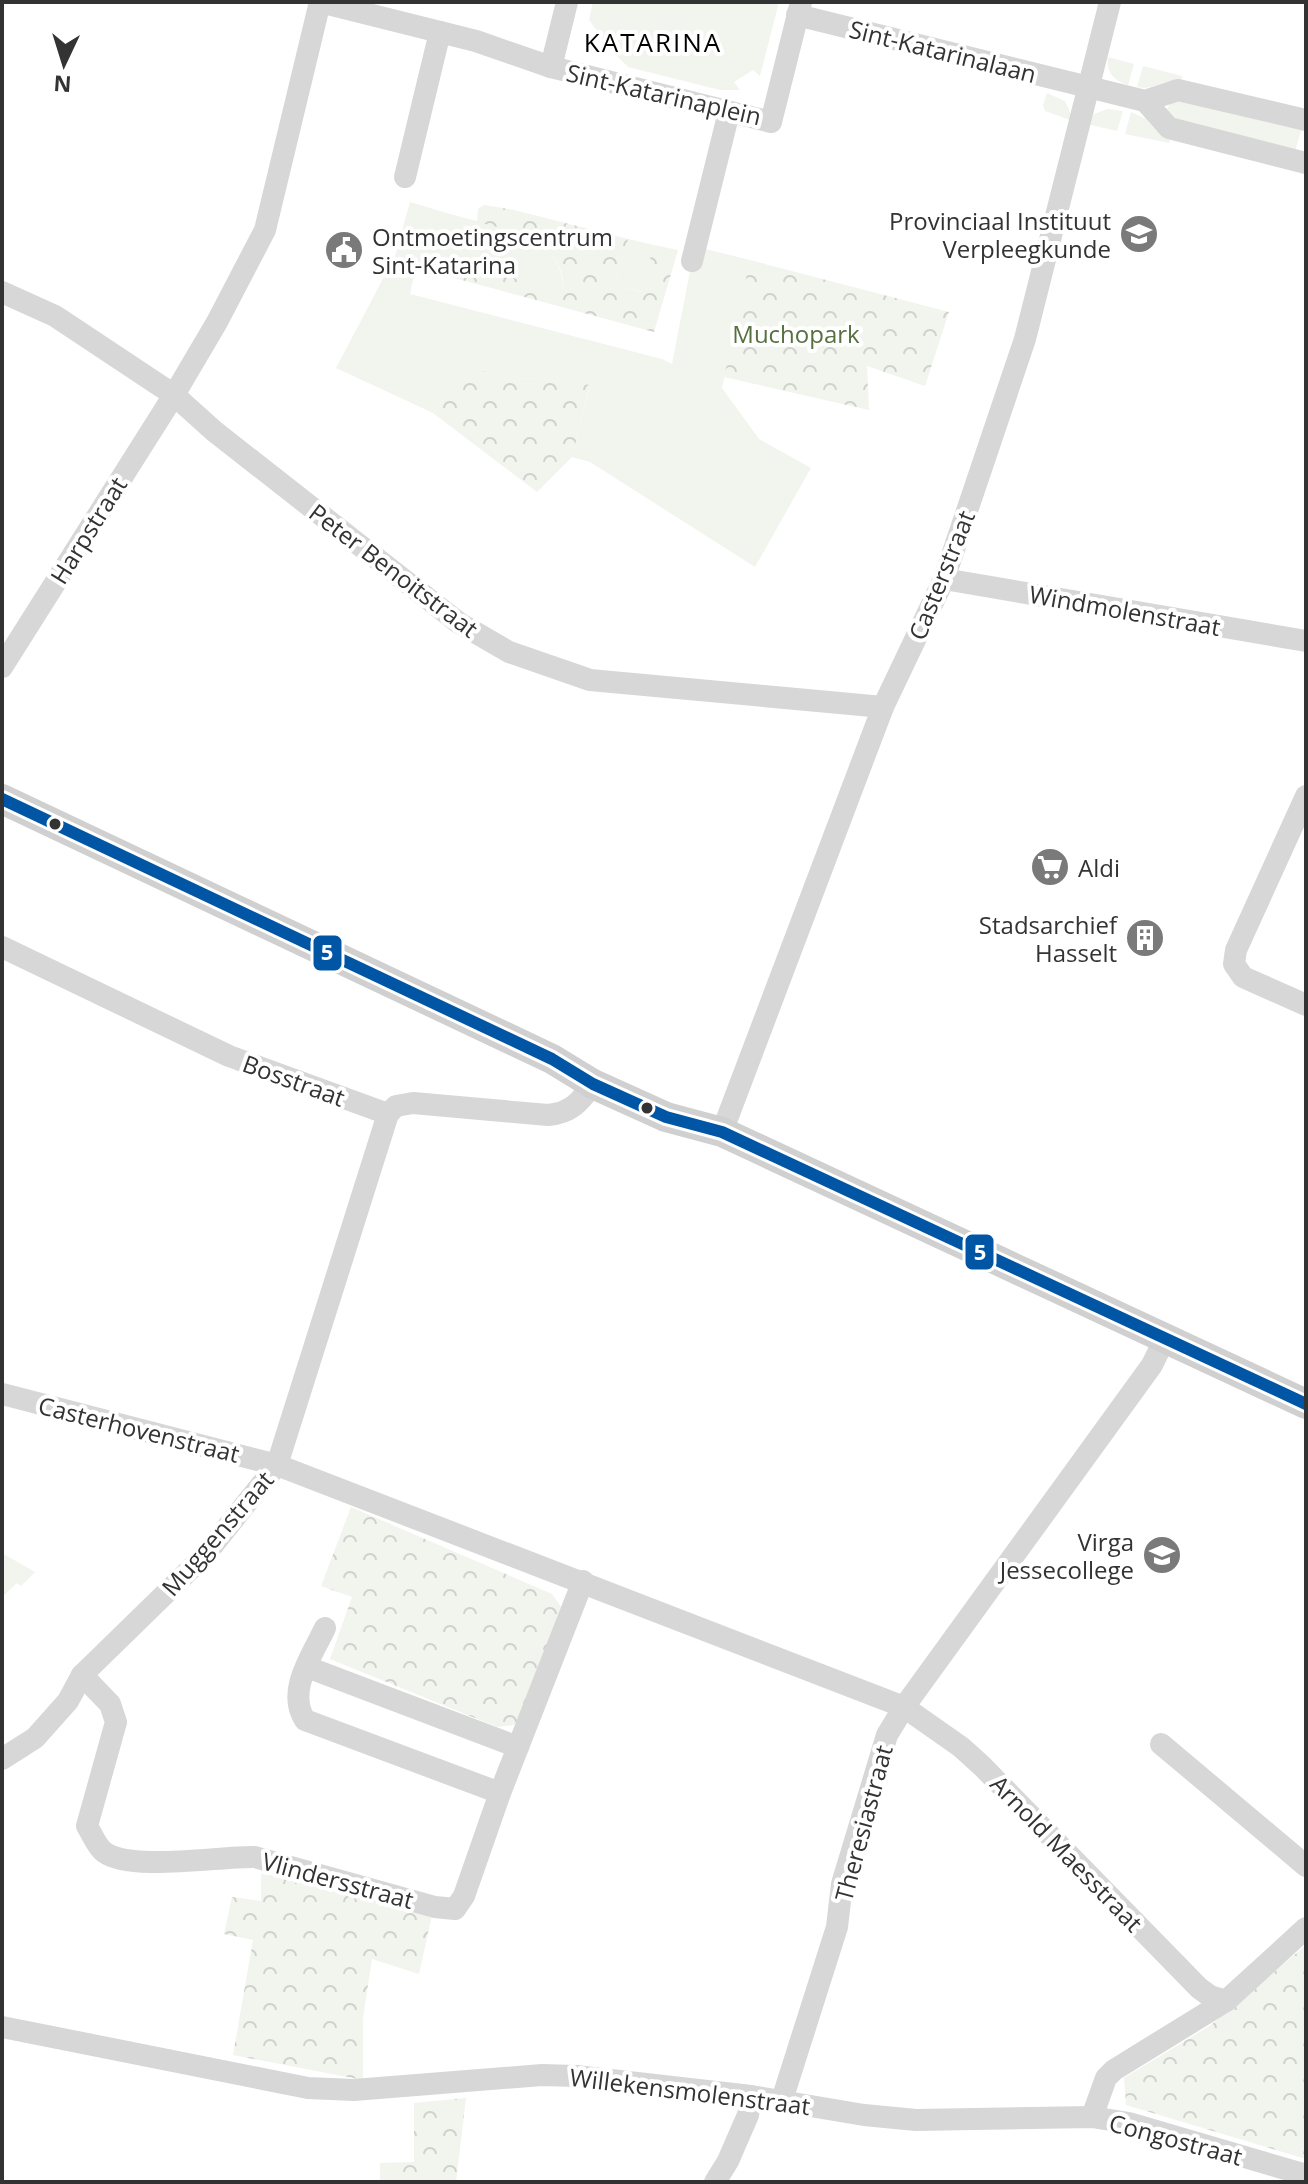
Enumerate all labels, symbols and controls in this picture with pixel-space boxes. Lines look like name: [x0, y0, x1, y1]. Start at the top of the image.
street label: Sint-Katarinalaan: [846, 12, 1040, 90]
north arrow: [24, 24, 104, 104]
district label: KATARINA: [584, 24, 722, 60]
street label: Sint-Katarinaplein: [563, 56, 765, 132]
text: N: [53, 69, 73, 101]
place label: Provinciaal Instituut Verpleegkunde: [889, 204, 1111, 265]
school or university icon: Provinciaal Instituut Verpleegkunde: [1118, 213, 1160, 255]
place label: Ontmoetingscentrum Sint-Katarina: [372, 220, 613, 281]
public building icon: Ontmoetingscentrum Sint-Katarina: [323, 229, 365, 271]
park label: Muchopark: [732, 317, 860, 350]
street label: Harpstraat: [42, 470, 134, 590]
street label: Peter Benoitstraat: [303, 496, 485, 644]
street label: Casterstraat: [900, 505, 982, 645]
street label: Windmolenstraat: [1027, 577, 1223, 643]
unlabelled marker: [47, 816, 63, 832]
supermarket icon: Aldi: [1029, 846, 1071, 888]
place label: Aldi: [1078, 851, 1120, 884]
place label: Stadsarchief Hasselt: [979, 908, 1119, 969]
building icon: Stadsarchief Hasselt: [1124, 917, 1166, 959]
line badge: 5: [312, 934, 343, 972]
text: 5: [321, 936, 333, 966]
street label: Bosstraat: [238, 1046, 350, 1114]
unlabelled marker: [639, 1100, 655, 1116]
line badge: 5: [964, 1233, 995, 1271]
text: 5: [974, 1236, 986, 1266]
street label: Casterhovenstraat: [35, 1388, 243, 1470]
street label: Muggenstraat: [154, 1463, 280, 1603]
place label: Virga Jessecollege: [998, 1525, 1134, 1586]
school or university icon: Virga Jessecollege: [1141, 1534, 1183, 1576]
street label: Theresiastraat: [826, 1741, 900, 1905]
street label: Arnold Maesstraat: [984, 1767, 1150, 1939]
street label: Vlindersstraat: [259, 1844, 417, 1916]
street label: Willekensmolenstraat: [568, 2060, 812, 2122]
street label: Congostraat: [1106, 2105, 1246, 2173]

